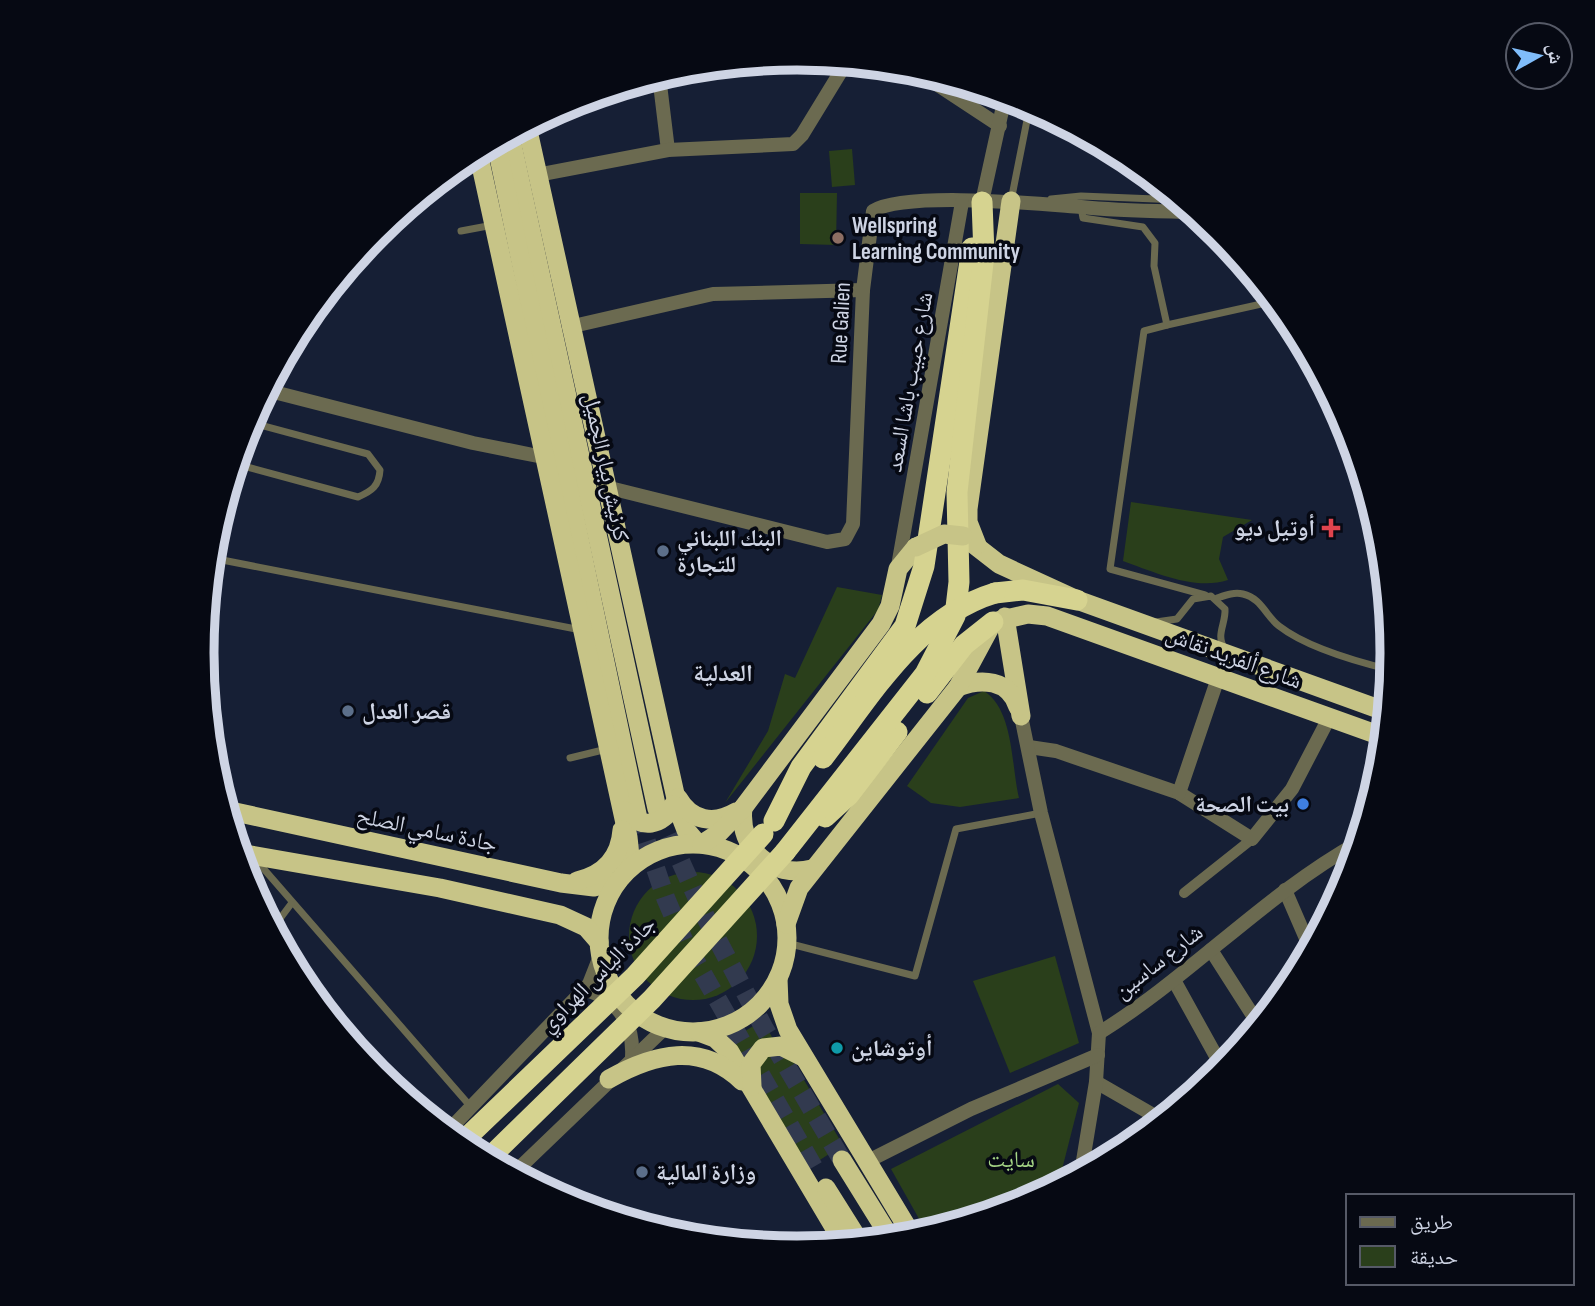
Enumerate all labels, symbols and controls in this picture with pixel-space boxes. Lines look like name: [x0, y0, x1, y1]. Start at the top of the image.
north arrow: [1504, 21, 1574, 91]
text: ش: [1542, 42, 1567, 65]
place label: Wellspring Learning Community: [852, 212, 1021, 266]
marker: Wellspring Learning Community: [830, 230, 846, 246]
street label: Rue Galien: [825, 282, 857, 364]
street label: شارع حبيب باشا السعد: [880, 290, 940, 474]
street label: كرنيش بيار الجميل: [577, 391, 635, 544]
place label: أوتيل ديو: [1234, 513, 1315, 543]
marker: أوتيل ديو: [1321, 518, 1341, 538]
place label: البنك اللبناني للتجارة: [677, 525, 782, 579]
marker: البنك اللبناني للتجارة: [655, 543, 671, 559]
street label: شارع ألفريد نقاش: [1162, 620, 1306, 696]
district label: العدلية: [693, 659, 753, 688]
place label: قصر العدل: [362, 698, 451, 726]
marker: قصر العدل: [340, 703, 356, 719]
place label: بيت الصحة: [1195, 791, 1289, 819]
marker: بيت الصحة: [1295, 796, 1311, 812]
street label: جادة سامي الصلح: [353, 801, 500, 862]
street label: جادة الياس الهراوي: [534, 911, 665, 1042]
street label: شارع ساسين: [1109, 918, 1209, 1005]
place label: أوتوشاين: [851, 1033, 932, 1063]
marker: أوتوشاين: [829, 1040, 845, 1056]
park label: سايت: [987, 1146, 1035, 1174]
place label: وزارة المالية: [656, 1159, 756, 1187]
marker: وزارة المالية: [634, 1164, 650, 1180]
legend: [1346, 1194, 1574, 1285]
text: طريق: [1410, 1210, 1453, 1235]
text: حديقة: [1410, 1245, 1458, 1270]

